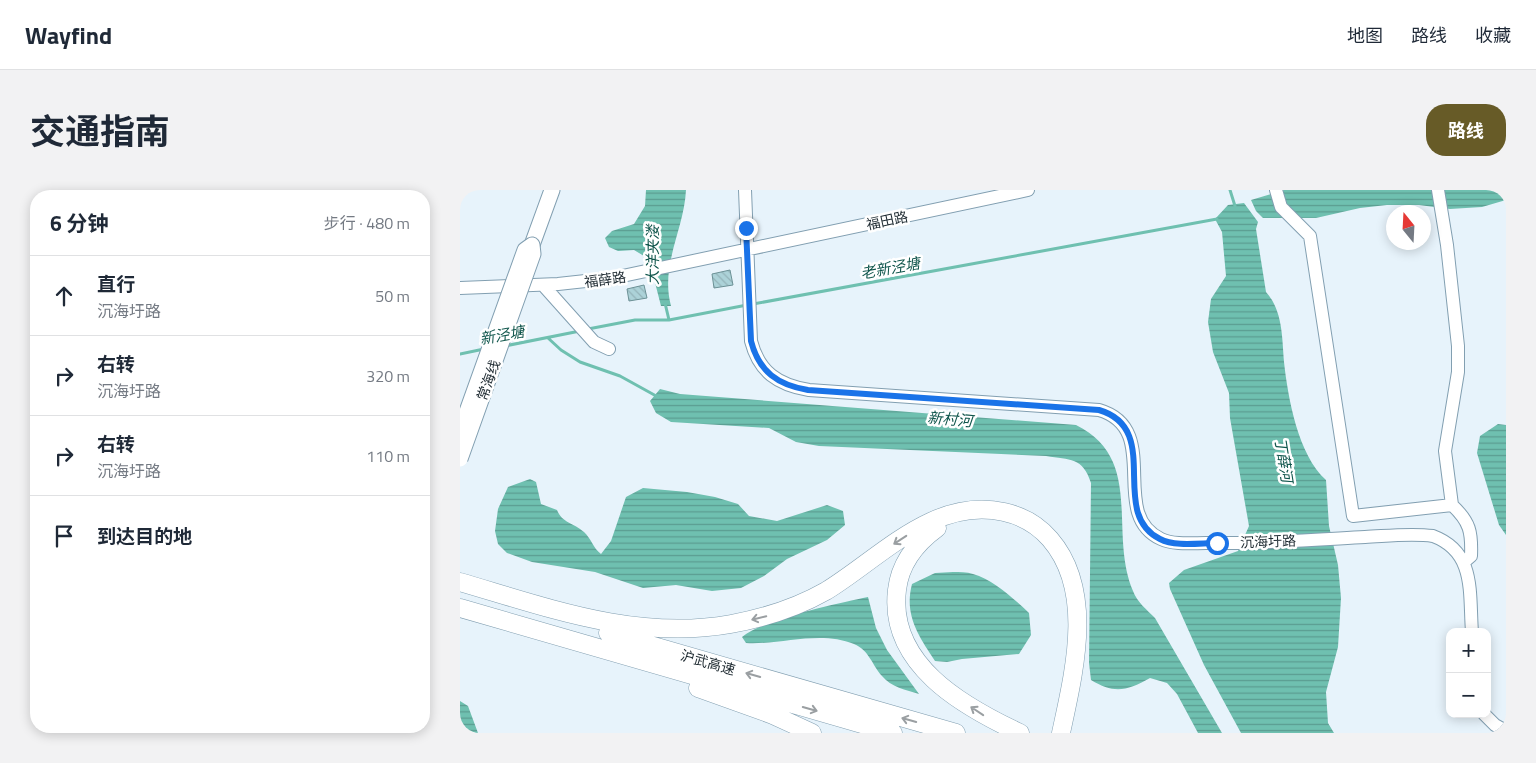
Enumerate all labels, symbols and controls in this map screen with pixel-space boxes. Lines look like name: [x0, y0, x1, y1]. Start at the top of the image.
text: Wayfind: [25, 17, 112, 53]
text: 地图: [1347, 22, 1383, 49]
text: 路线: [1411, 22, 1447, 49]
text: 收藏: [1475, 22, 1511, 49]
text: 交通指南: [30, 104, 170, 158]
button: 路线: [1426, 104, 1506, 156]
street label: 福田路: [864, 205, 910, 235]
north arrow: [1386, 205, 1431, 250]
text: 6 分钟: [50, 207, 108, 239]
text: 步行 · 480 m: [324, 211, 410, 235]
route end: [735, 217, 758, 240]
water label: 大洋夹溇: [641, 223, 664, 285]
water label: 老新泾塘: [858, 251, 924, 285]
street label: 福薛路: [583, 266, 627, 292]
text: 直行: [97, 269, 135, 298]
icon: ahead: [50, 282, 78, 310]
text: 50 m: [375, 284, 410, 308]
text: 沉海圩路: [97, 299, 161, 323]
water label: 新泾塘: [478, 319, 529, 350]
text: 右转: [97, 349, 135, 378]
street label: 常海线: [471, 357, 505, 403]
icon: right: [50, 362, 78, 390]
text: 320 m: [366, 364, 410, 388]
text: 沉海圩路: [97, 379, 161, 403]
water label: 新村河: [927, 406, 976, 433]
text: 右转: [97, 429, 135, 458]
water label: 丁薛河: [1269, 436, 1299, 487]
icon: right: [50, 442, 78, 470]
text: 110 m: [366, 444, 410, 468]
text: 沉海圩路: [97, 459, 161, 483]
text: 到达目的地: [97, 521, 192, 550]
icon: arrive: [50, 522, 78, 550]
street label: 沉海圩路: [1240, 530, 1296, 552]
route start: [1206, 532, 1229, 555]
one-way arrow: [894, 535, 908, 545]
one-way arrow: [752, 614, 768, 623]
map controls: [1446, 628, 1491, 718]
button: +: [1446, 628, 1491, 673]
street label: 沪武高速: [678, 644, 738, 680]
one-way arrow: [745, 669, 761, 679]
button: −: [1446, 673, 1491, 718]
one-way arrow: [801, 705, 817, 714]
one-way arrow: [970, 706, 984, 716]
one-way arrow: [901, 714, 917, 724]

